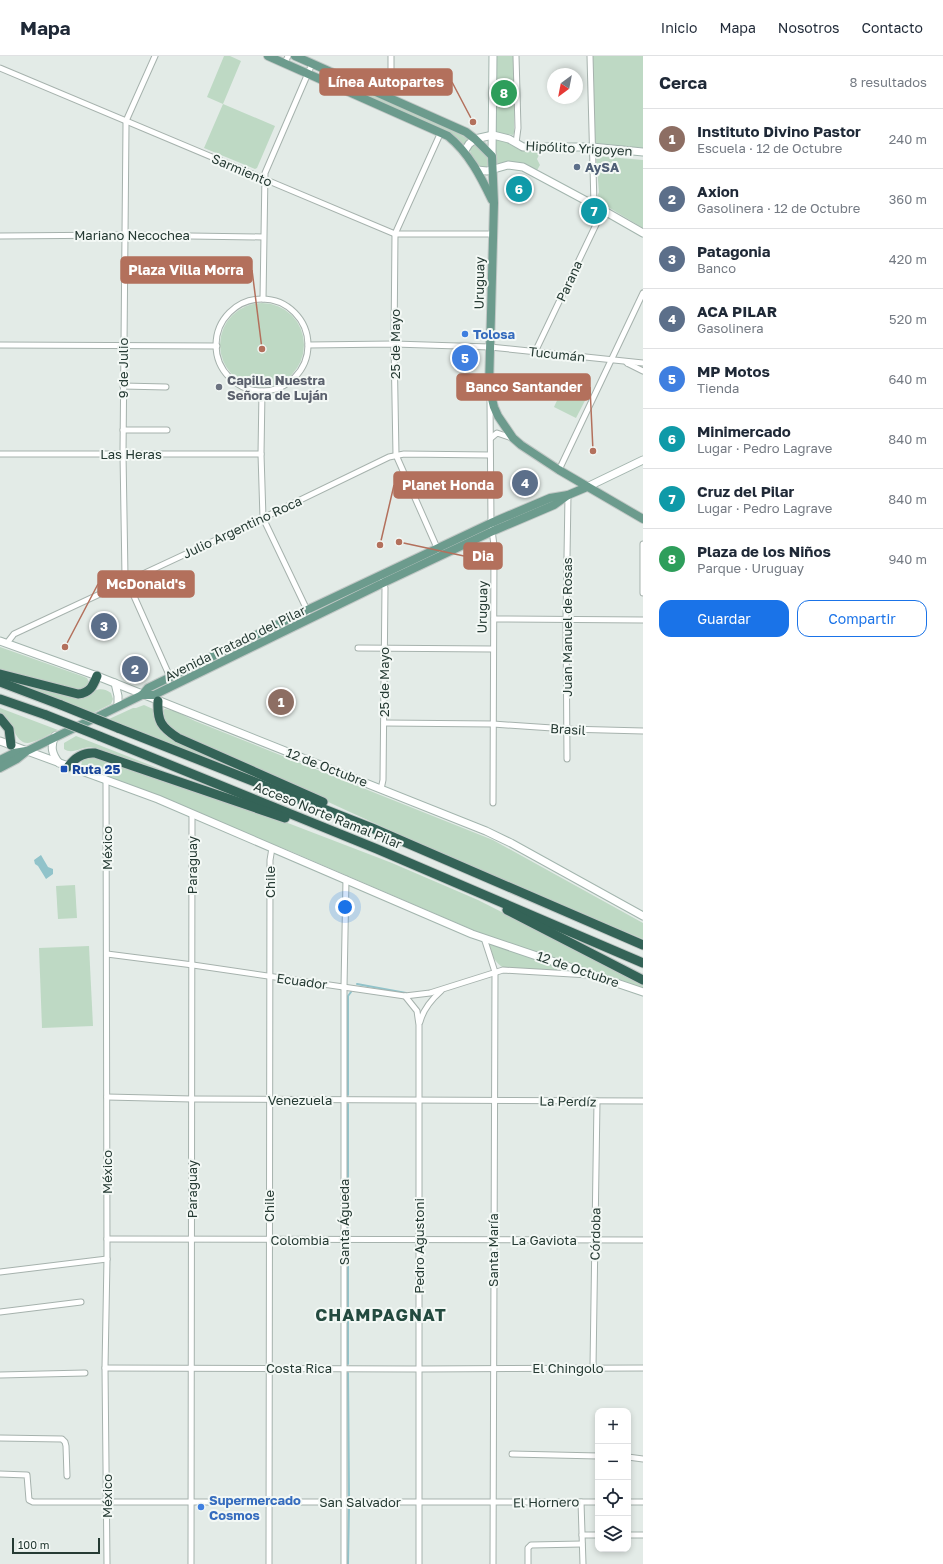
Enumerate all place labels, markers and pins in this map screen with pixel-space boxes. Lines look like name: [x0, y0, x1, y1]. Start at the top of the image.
callout: Línea Autopartes: [320, 69, 452, 95]
pin: 8: [491, 78, 517, 108]
place label: AySA: [585, 159, 620, 175]
marker: AySA: [572, 162, 582, 172]
pin: 6: [506, 174, 532, 204]
pin: 7: [581, 196, 607, 226]
callout: Plaza Villa Morra: [121, 257, 252, 283]
place label: Tolosa: [473, 326, 516, 342]
marker: Tolosa: [460, 329, 470, 339]
pin: 5: [452, 343, 478, 373]
place label: Capilla Nuestra Señora de Luján: [227, 372, 328, 403]
callout: Banco Santander: [457, 374, 590, 400]
marker: Capilla Nuestra Señora de Luján: [214, 382, 224, 392]
pin: 4: [512, 468, 538, 498]
callout: Planet Honda: [394, 472, 502, 498]
callout: Dia: [464, 543, 502, 569]
callout: McDonald's: [98, 571, 194, 597]
pin: 3: [91, 611, 117, 641]
pin: 2: [122, 654, 148, 684]
pin: 1: [268, 687, 294, 717]
place label: Ruta 25: [72, 761, 120, 777]
marker: Ruta 25: [59, 764, 69, 774]
place label: Supermercado Cosmos: [209, 1492, 301, 1523]
marker: Supermercado Cosmos: [196, 1502, 206, 1512]

